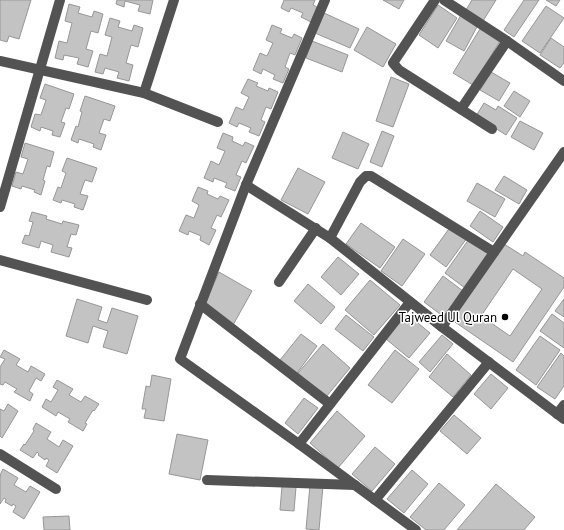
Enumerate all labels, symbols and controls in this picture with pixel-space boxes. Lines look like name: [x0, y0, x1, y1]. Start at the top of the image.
place label: Tajweed Ul Quran: [399, 309, 497, 326]
marker: Tajweed Ul Quran: [500, 312, 510, 322]

